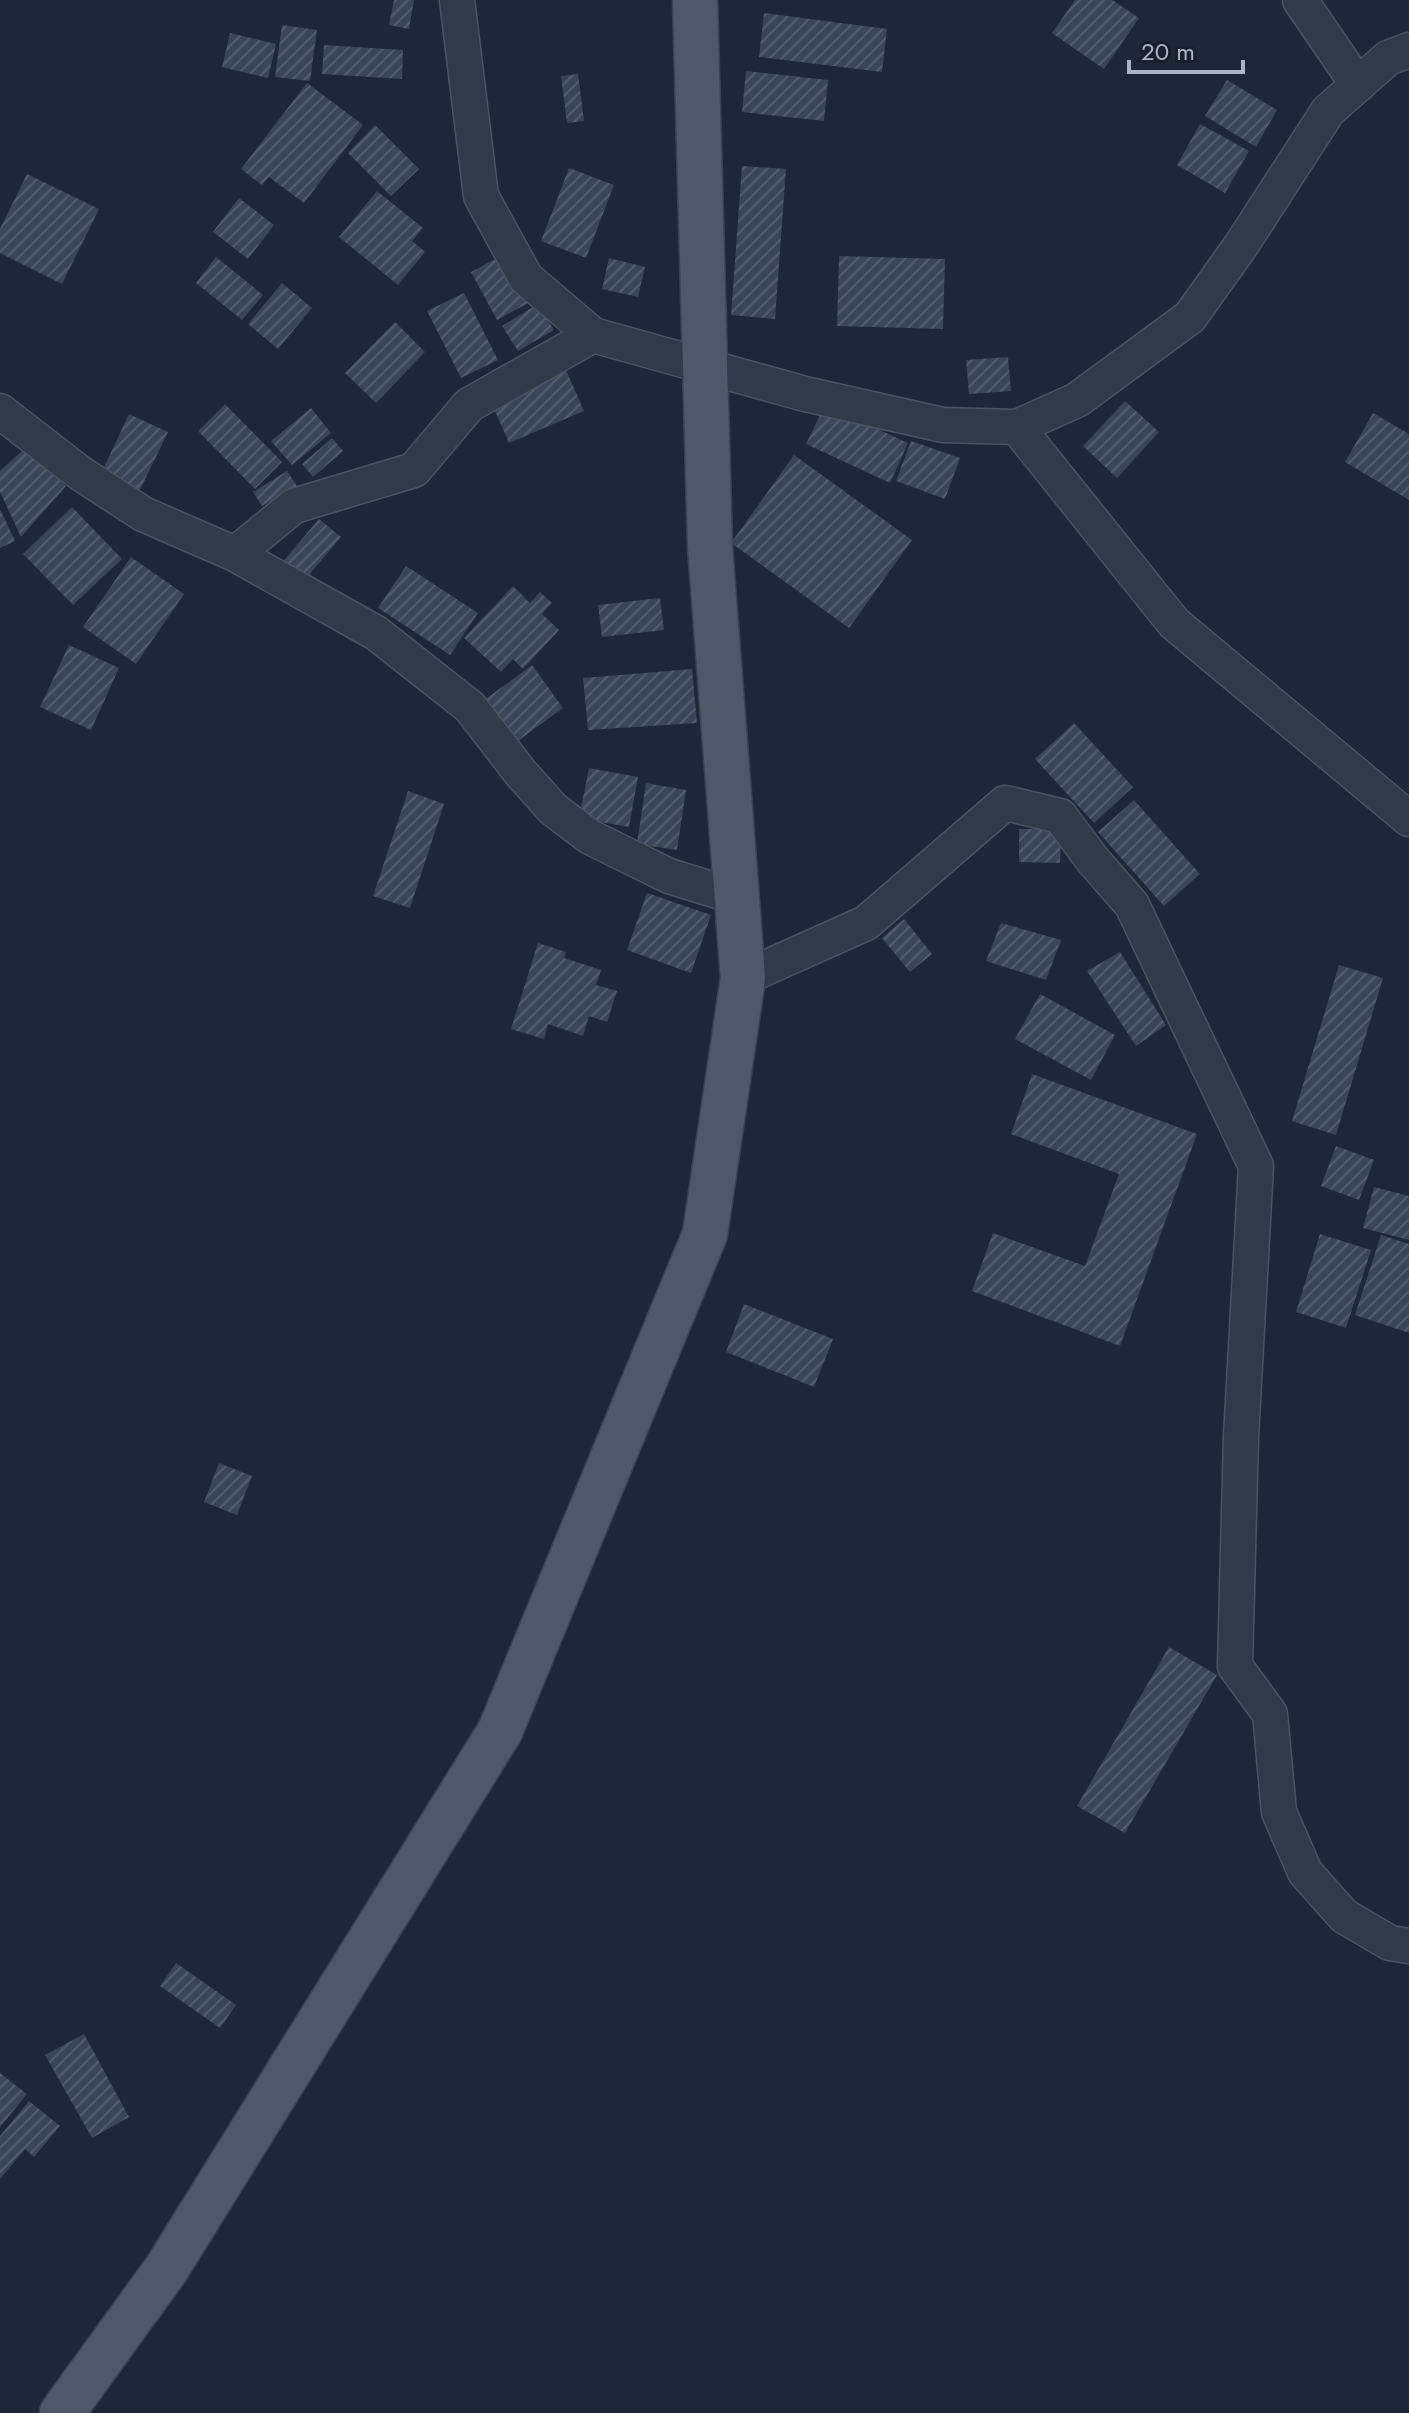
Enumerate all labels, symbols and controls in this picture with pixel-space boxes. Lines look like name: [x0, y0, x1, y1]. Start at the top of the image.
scale bar: [1129, 24, 1243, 74]
text: 20 m: [1141, 34, 1195, 69]

